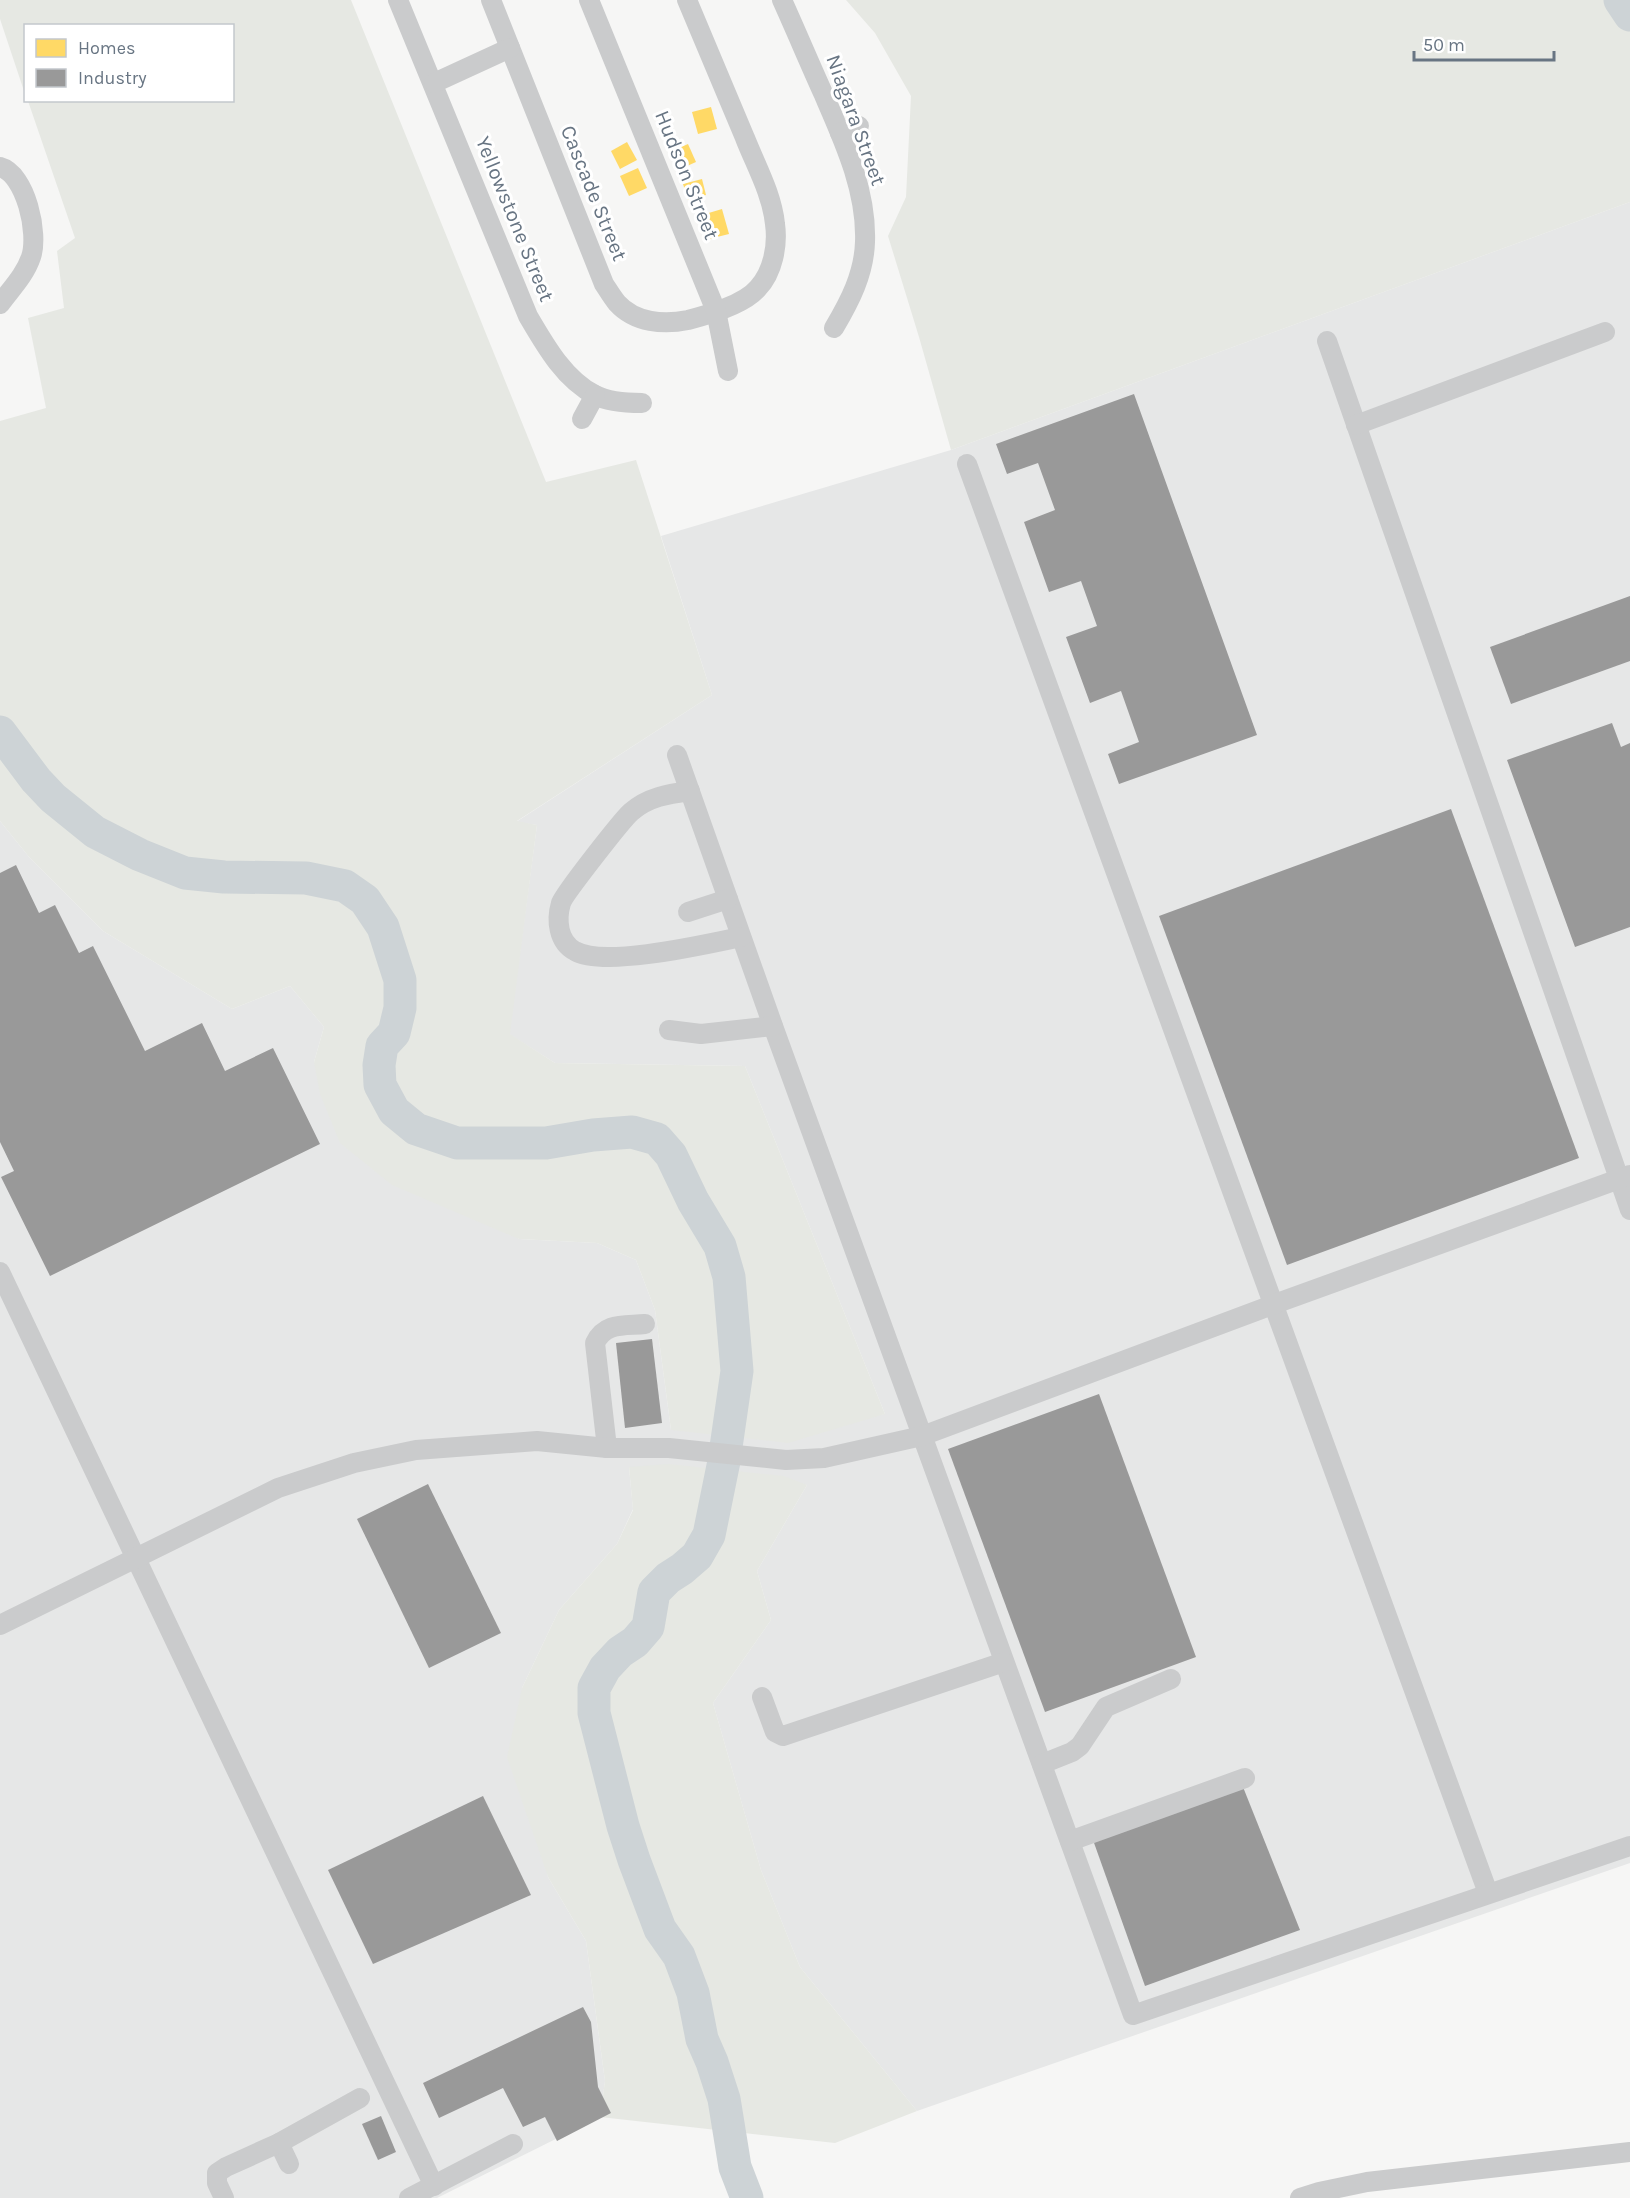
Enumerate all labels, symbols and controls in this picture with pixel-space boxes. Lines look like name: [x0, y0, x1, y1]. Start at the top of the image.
legend: [24, 24, 234, 102]
scale bar: [1414, 24, 1554, 62]
text: 50 m: [1423, 34, 1465, 56]
text: Homes: [78, 37, 135, 59]
street label: Niagara Street: [821, 51, 891, 189]
text: Industry: [78, 67, 147, 89]
street label: Hudson Street: [650, 107, 724, 243]
street label: Cascade Street: [556, 122, 632, 264]
street label: Yellowstone Street: [471, 133, 559, 305]

